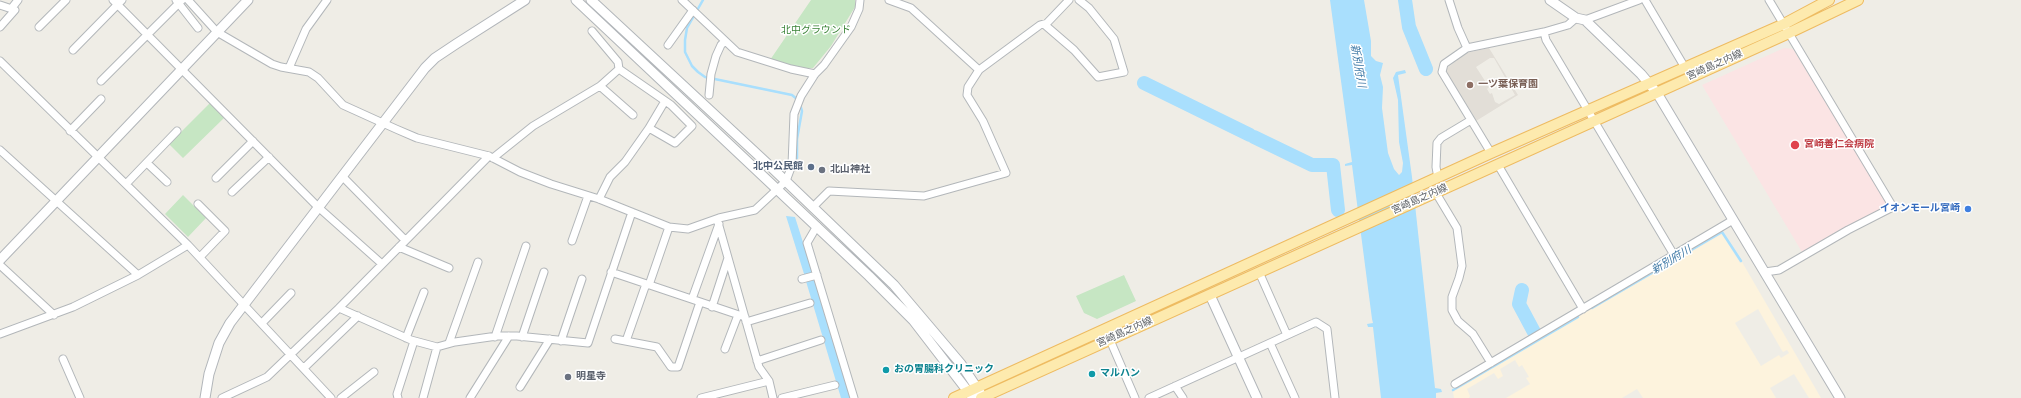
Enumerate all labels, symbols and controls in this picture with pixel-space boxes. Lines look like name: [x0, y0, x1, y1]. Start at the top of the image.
park label: 北中グラウンド: [781, 25, 851, 37]
water label: 新別府川: [1347, 43, 1367, 89]
street label: 宮崎島之内線: [1685, 48, 1745, 84]
place label: 一ツ葉保育園: [1478, 79, 1538, 91]
marker: 一ツ葉保育園: [1465, 80, 1475, 90]
marker: 宮崎善仁会病院: [1789, 139, 1801, 151]
place label: 宮崎善仁会病院: [1804, 139, 1874, 151]
place label: 北中公民館: [753, 161, 803, 173]
marker: 北中公民館: [806, 162, 816, 172]
place label: 北山神社: [830, 164, 870, 176]
marker: 北山神社: [817, 165, 827, 175]
street label: 宮崎島之内線: [1390, 182, 1450, 218]
place label: イオンモール宮崎: [1880, 203, 1960, 215]
marker: イオンモール宮崎: [1963, 204, 1973, 214]
water label: 新別府川: [1650, 244, 1694, 278]
street label: 宮崎島之内線: [1095, 315, 1155, 351]
place label: おの胃腸科クリニック: [894, 364, 994, 376]
marker: おの胃腸科クリニック: [881, 365, 891, 375]
place label: マルハン: [1100, 368, 1140, 380]
marker: マルハン: [1087, 369, 1097, 379]
place label: 明星寺: [576, 371, 606, 383]
marker: 明星寺: [563, 372, 573, 382]

